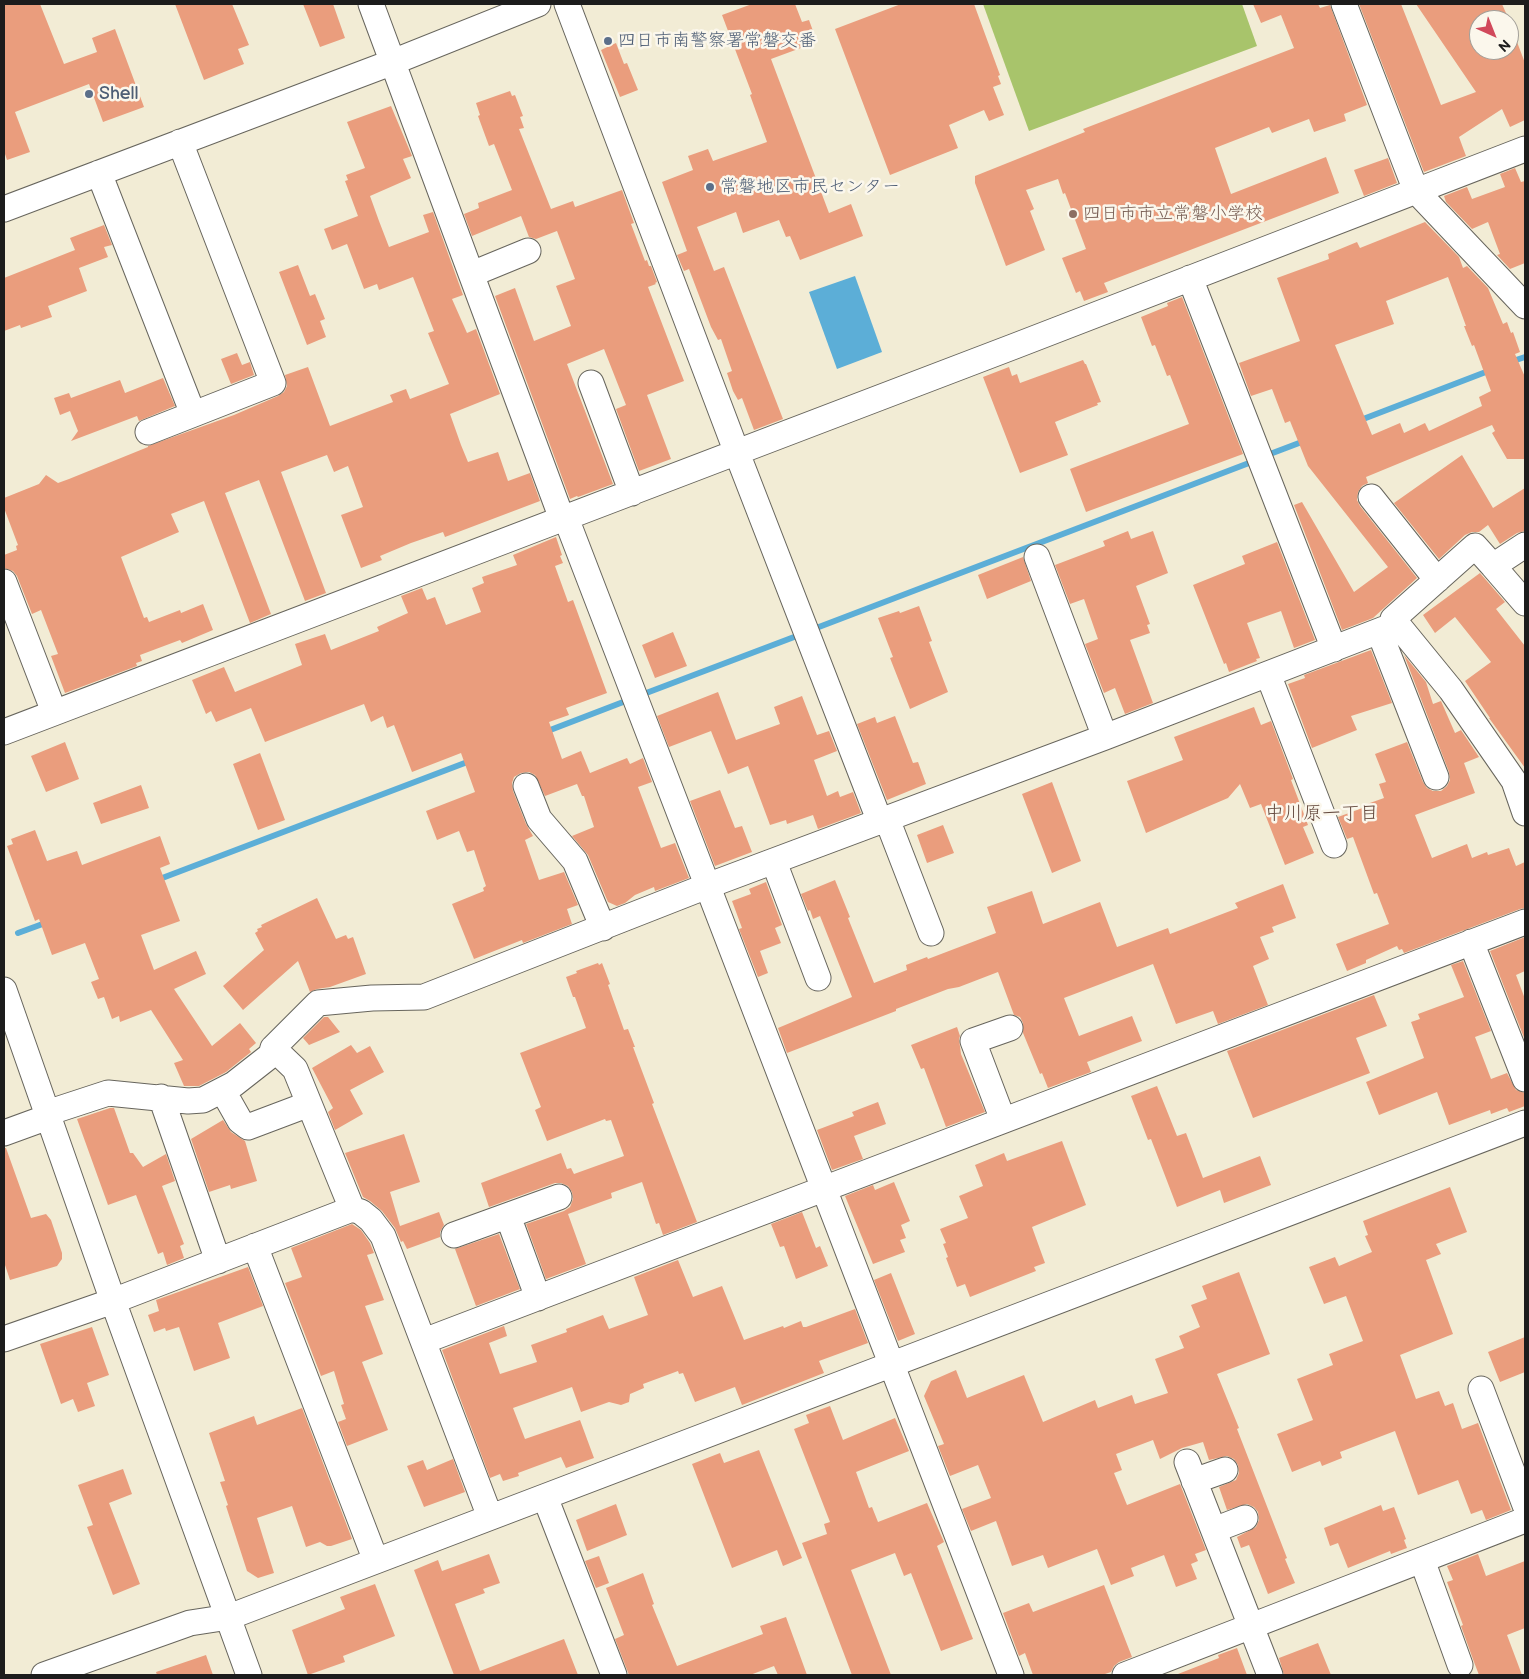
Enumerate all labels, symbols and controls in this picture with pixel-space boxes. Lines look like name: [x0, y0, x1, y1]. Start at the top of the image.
north arrow: [1469, 10, 1519, 60]
place label: 四日市南警察署常磐交番: [618, 30, 816, 52]
marker: 四日市南警察署常磐交番: [602, 35, 614, 47]
text: N: [1494, 36, 1514, 55]
place label: Shell: [99, 83, 139, 105]
marker: Shell: [83, 88, 95, 100]
place label: 常磐地区市民センター: [720, 176, 900, 198]
marker: 常磐地区市民センター: [704, 181, 716, 193]
place label: 四日市市立常磐小学校: [1083, 203, 1263, 225]
marker: 四日市市立常磐小学校: [1067, 208, 1079, 220]
district label: 中川原一丁目: [1265, 803, 1379, 825]

